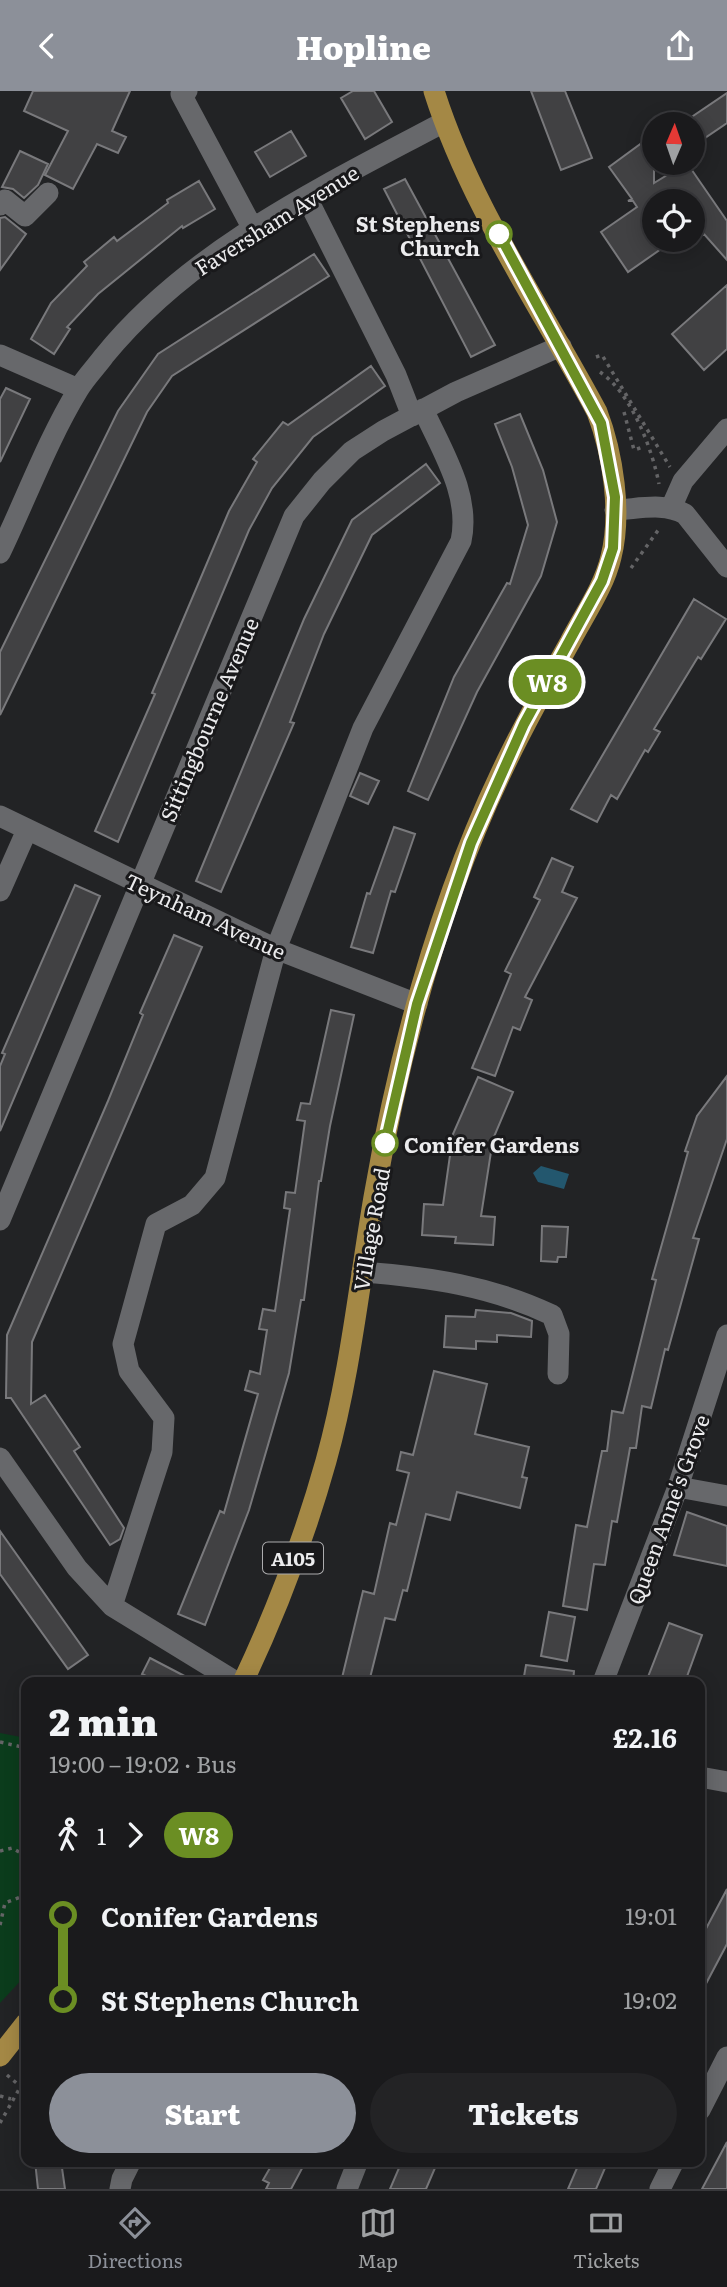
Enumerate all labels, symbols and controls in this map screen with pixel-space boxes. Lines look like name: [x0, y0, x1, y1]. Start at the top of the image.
text: Hopline: [296, 22, 431, 70]
icon: back: [28, 27, 66, 65]
icon: share: [661, 27, 699, 65]
north arrow: [642, 112, 705, 175]
map controls: [642, 112, 705, 252]
street label: Faversham Avenue: [188, 156, 364, 282]
button: locate: [642, 189, 705, 252]
place label: St Stephens Church: [356, 207, 480, 262]
marker: St Stephens Church: [486, 221, 512, 247]
street label: Sittingbourne Avenue: [151, 612, 265, 826]
line badge: W8: [516, 659, 578, 705]
text: W8: [527, 664, 567, 699]
street label: Teynham Avenue: [121, 864, 291, 966]
place label: Conifer Gardens: [404, 1128, 579, 1159]
marker: Conifer Gardens: [372, 1130, 398, 1156]
street label: Village Road: [344, 1165, 396, 1293]
street label: Queen Anne's Grove: [618, 1410, 716, 1608]
road number: A105: [263, 1543, 323, 1574]
text: 2 min: [49, 1691, 158, 1748]
text: £2.16: [613, 1717, 677, 1756]
text: 19:00 – 19:02 · Bus: [49, 1746, 236, 1780]
icon: walk: [49, 1816, 87, 1854]
icon: forward: [116, 1816, 154, 1854]
text: W8: [178, 1817, 219, 1852]
text: 1: [97, 1818, 106, 1852]
text: Conifer Gardens: [101, 1896, 318, 1935]
text: 19:01: [625, 1898, 677, 1932]
text: St Stephens Church: [101, 1980, 359, 2019]
text: 19:02: [623, 1982, 677, 2016]
button: Start: [49, 2073, 356, 2153]
button: Tickets: [370, 2073, 677, 2153]
tab: Directions: [88, 2204, 182, 2274]
tab: Map: [358, 2204, 398, 2274]
tab: Tickets: [573, 2204, 639, 2274]

